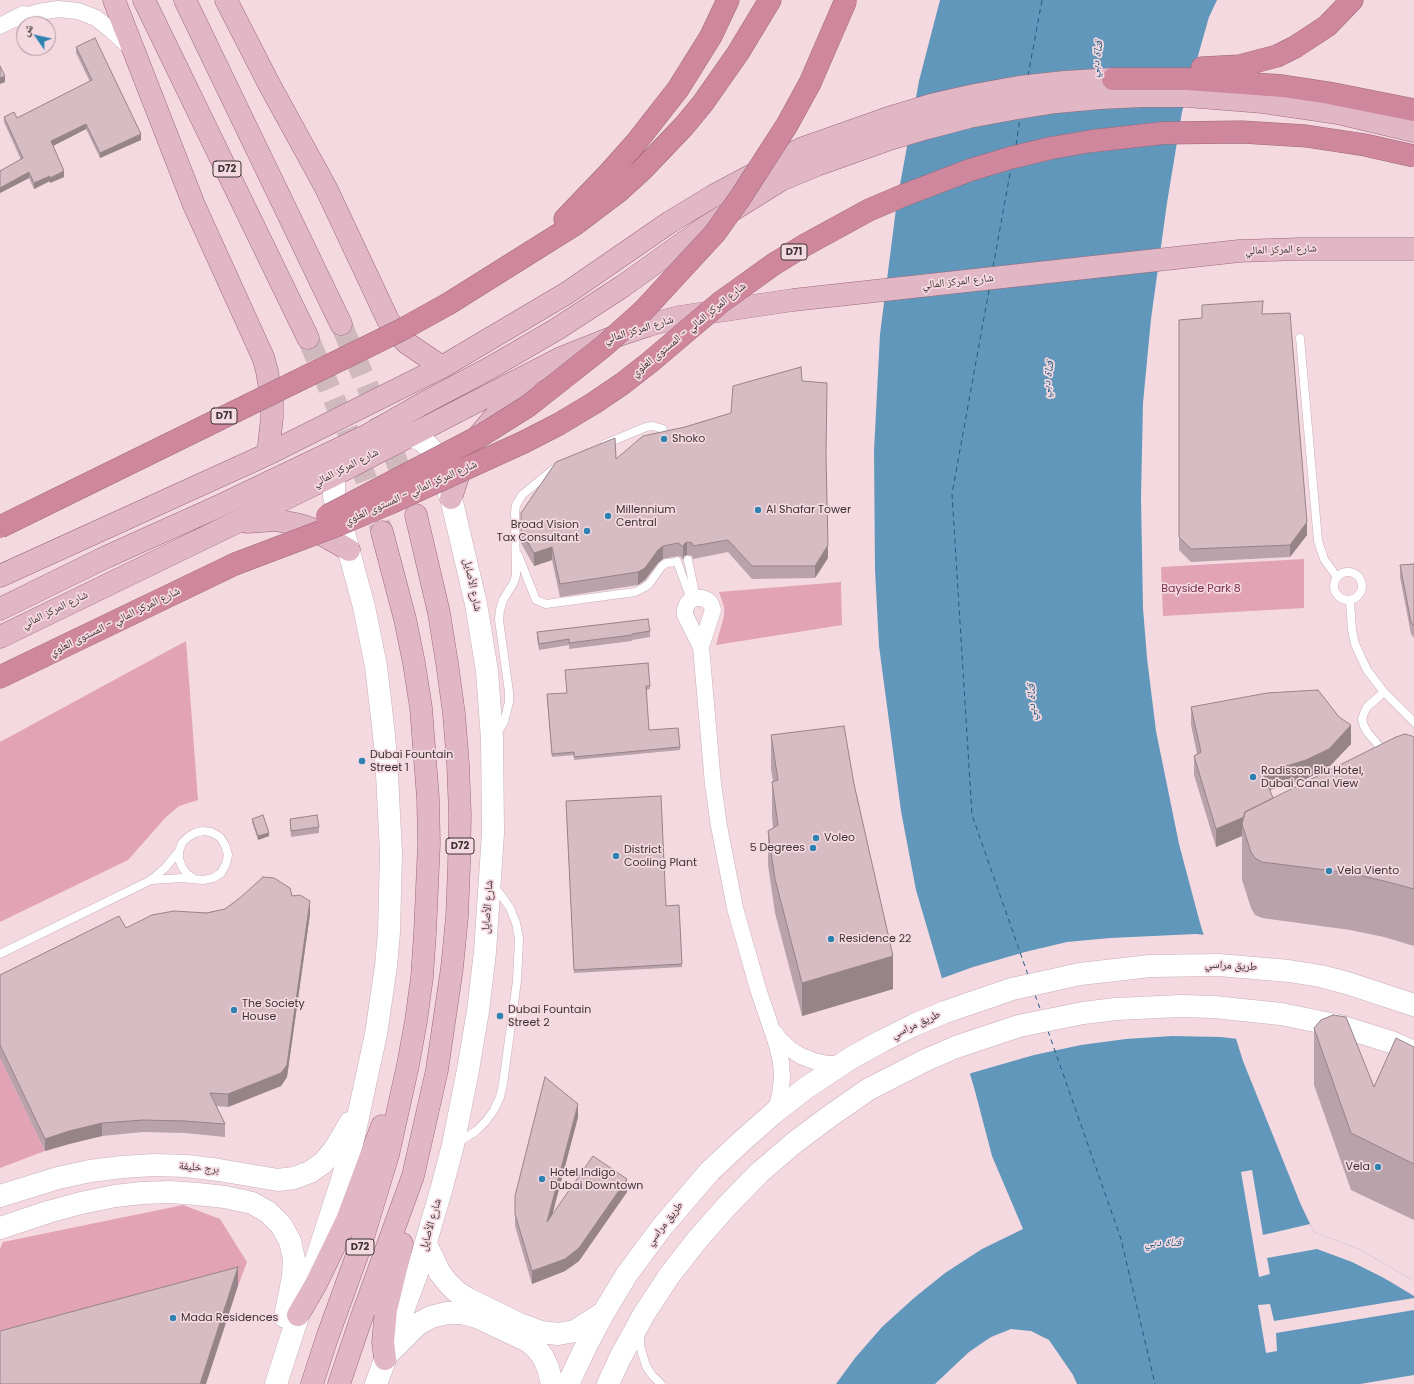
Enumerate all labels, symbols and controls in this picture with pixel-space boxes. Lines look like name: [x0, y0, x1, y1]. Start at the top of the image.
north arrow: [16, 16, 56, 56]
text: ش: [17, 21, 37, 39]
water label: قناة دبي: [1087, 40, 1107, 78]
road number: D72: [213, 161, 241, 177]
street label: شارع المركز المالي: [1245, 242, 1317, 258]
road number: D71: [781, 244, 807, 260]
street label: شارع المركز المالي: [922, 272, 994, 292]
street label: شارع المركز المالي - المستوى العلوي: [629, 280, 749, 380]
street label: شارع المركز المالي: [603, 313, 675, 347]
water label: قناة دبي: [1038, 360, 1058, 398]
road number: D71: [211, 408, 237, 424]
place label: Shoko: [672, 432, 705, 446]
marker: Shoko: [659, 434, 669, 444]
street label: شارع المركز المالي: [311, 446, 381, 490]
street label: شارع المركز المالي - المستوى العلوي: [343, 458, 479, 528]
place label: Millennium Central: [616, 503, 676, 529]
place label: Al Shafar Tower: [766, 503, 851, 517]
marker: Al Shafar Tower: [753, 505, 763, 515]
marker: Millennium Central: [603, 511, 613, 521]
place label: Broad Vision Tax Consultant: [497, 518, 579, 544]
marker: Broad Vision Tax Consultant: [582, 526, 592, 536]
street label: شارع الأصايل: [460, 557, 484, 613]
park label: Bayside Park 8: [1161, 582, 1241, 596]
street label: شارع المركز المالي - المستوى العلوي: [48, 585, 182, 659]
street label: شارع المركز المالي: [20, 588, 90, 632]
water label: قناة دبي: [1024, 684, 1040, 720]
place label: Dubai Fountain Street 1: [370, 748, 453, 774]
marker: Dubai Fountain Street 1: [357, 756, 367, 766]
place label: Radisson Blu Hotel, Dubai Canal View: [1261, 764, 1364, 790]
marker: Radisson Blu Hotel, Dubai Canal View: [1248, 772, 1258, 782]
place label: Voleo: [824, 831, 855, 845]
marker: Voleo: [811, 833, 821, 843]
road number: D72: [446, 838, 474, 854]
place label: 5 Degrees: [750, 841, 805, 855]
place label: District Cooling Plant: [624, 843, 697, 869]
marker: 5 Degrees: [808, 843, 818, 853]
marker: District Cooling Plant: [611, 851, 621, 861]
place label: Vela Viento: [1337, 864, 1399, 878]
marker: Vela Viento: [1324, 866, 1334, 876]
street label: شارع الأصايل: [480, 880, 496, 934]
place label: Residence 22: [839, 932, 911, 946]
marker: Residence 22: [826, 934, 836, 944]
street label: طريق مراسي: [1205, 958, 1257, 974]
place label: The Society House: [242, 997, 305, 1023]
place label: Dubai Fountain Street 2: [508, 1003, 591, 1029]
marker: The Society House: [229, 1005, 239, 1015]
street label: طريق مراسي: [889, 1008, 943, 1042]
marker: Dubai Fountain Street 2: [495, 1011, 505, 1021]
street label: برج خليفة: [178, 1159, 220, 1177]
place label: Vela: [1346, 1160, 1370, 1174]
marker: Vela: [1373, 1162, 1383, 1172]
place label: Hotel Indigo Dubai Downtown: [550, 1166, 643, 1192]
marker: Hotel Indigo Dubai Downtown: [537, 1174, 547, 1184]
street label: شارع الأصايل: [417, 1197, 445, 1253]
street label: طريق مراسي: [644, 1199, 686, 1249]
water label: قناة دبي: [1145, 1236, 1181, 1250]
road number: D72: [346, 1239, 374, 1255]
place label: Mada Residences: [181, 1311, 278, 1325]
marker: Mada Residences: [168, 1313, 178, 1323]

